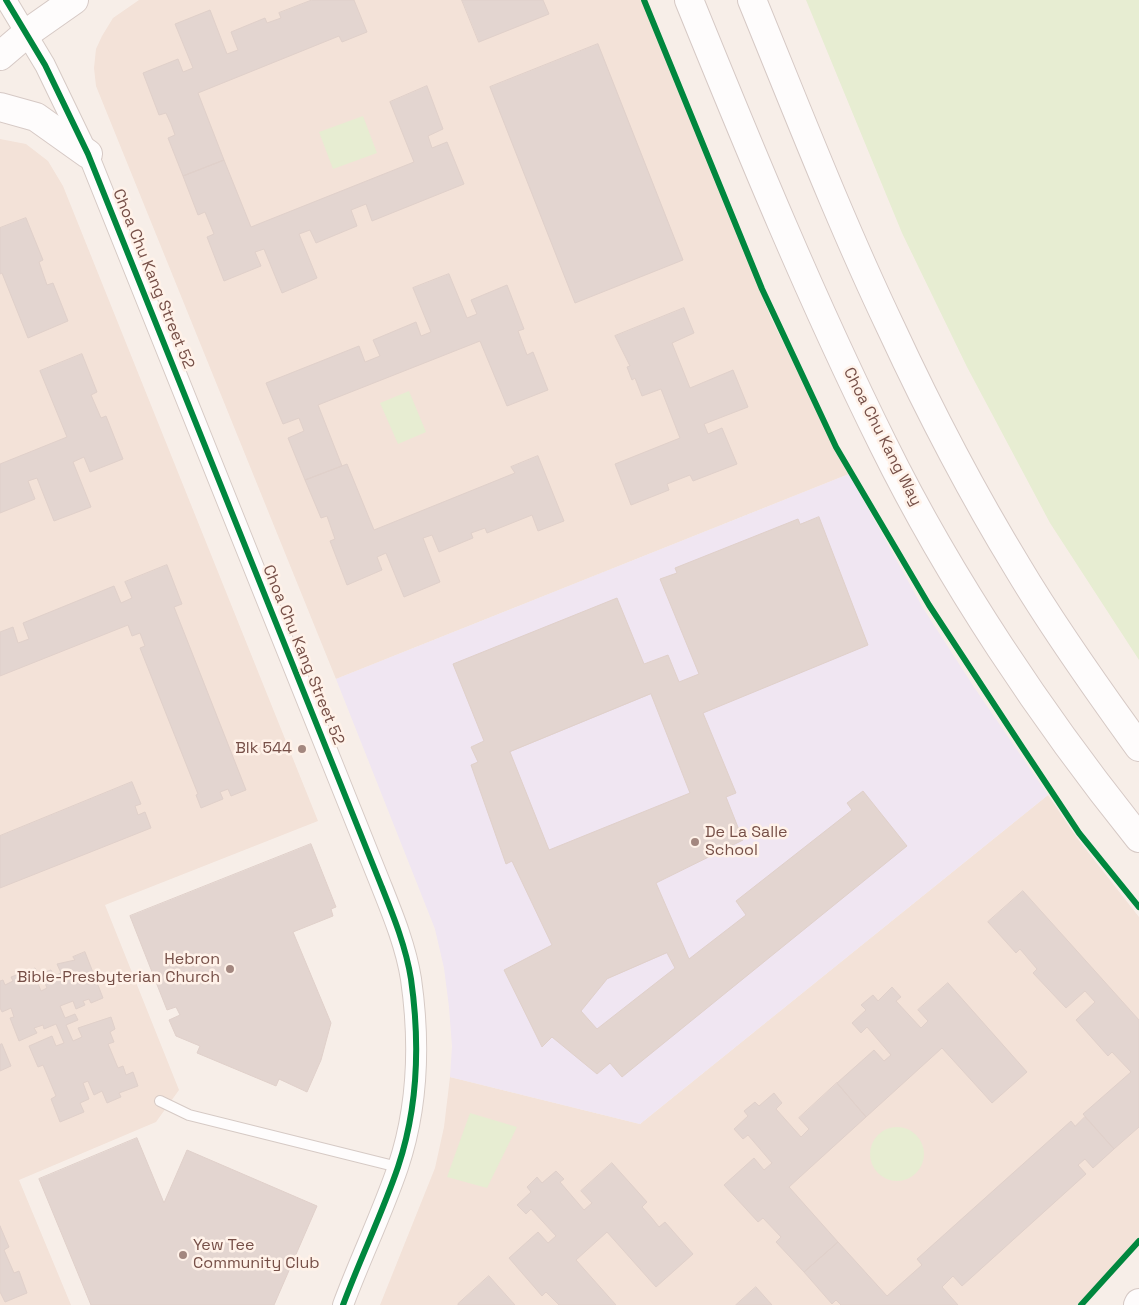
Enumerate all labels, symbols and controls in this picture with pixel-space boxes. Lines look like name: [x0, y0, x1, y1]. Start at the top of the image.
street label: Choa Chu Kang Street 52: [108, 186, 198, 372]
street label: Choa Chu Kang Way: [839, 365, 925, 509]
street label: Choa Chu Kang Street 52: [258, 562, 348, 748]
place label: Blk 544: [235, 739, 292, 759]
marker: Blk 544: [296, 743, 308, 755]
place label: De La Salle School: [705, 823, 788, 861]
marker: De La Salle School: [689, 836, 701, 848]
place label: Hebron Bible-Presbyterian Church: [17, 950, 220, 988]
marker: Hebron Bible-Presbyterian Church: [224, 963, 236, 975]
place label: Yew Tee Community Club: [193, 1236, 320, 1274]
marker: Yew Tee Community Club: [177, 1249, 189, 1261]

